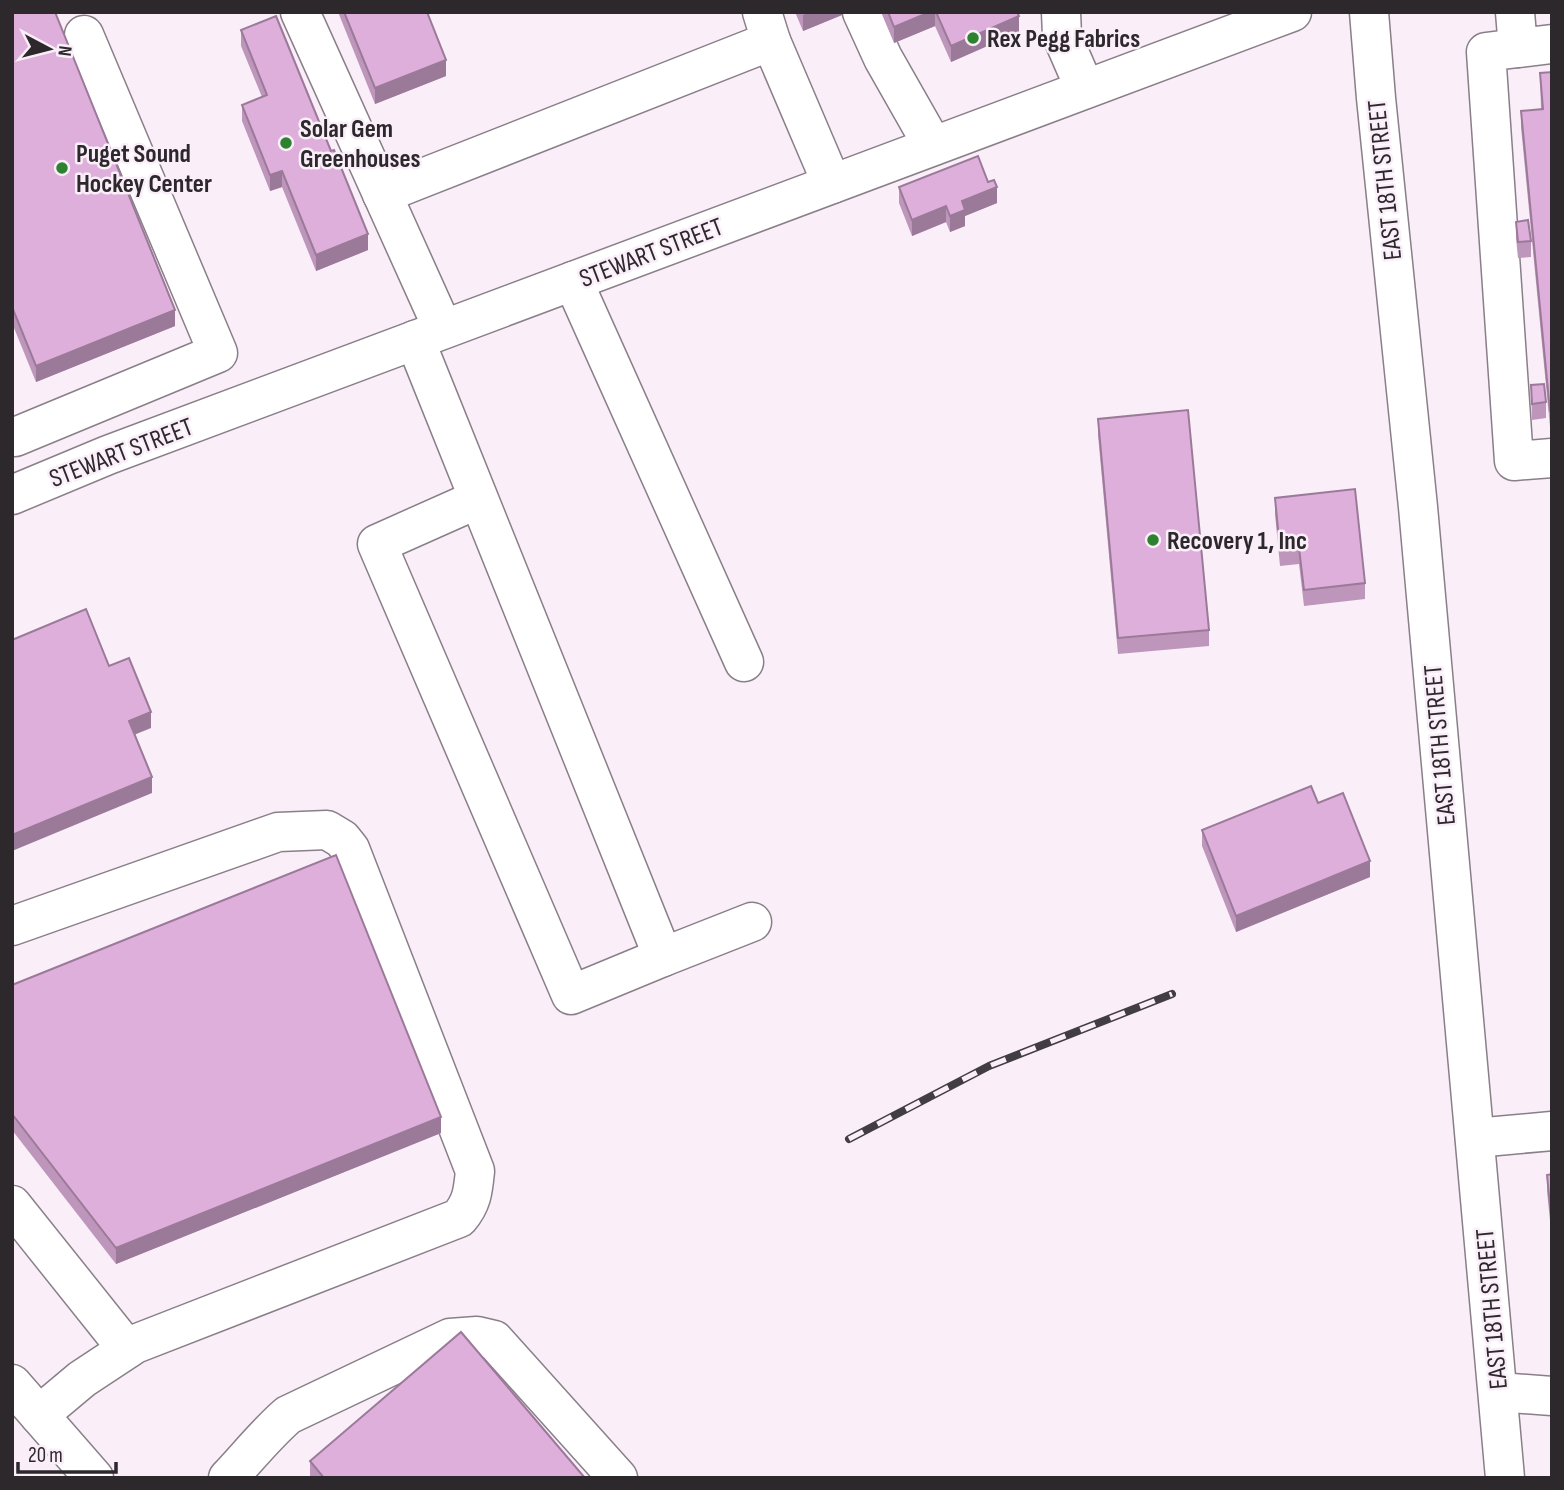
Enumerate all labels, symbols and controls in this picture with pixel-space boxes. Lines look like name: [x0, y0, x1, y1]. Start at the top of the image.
north arrow: [14, 14, 84, 84]
place label: Rex Pegg Fabrics: [987, 24, 1140, 55]
marker: Rex Pegg Fabrics: [965, 30, 981, 46]
text: N: [52, 44, 76, 57]
street label: EAST 18TH STREET: [1362, 98, 1409, 262]
place label: Solar Gem Greenhouses: [300, 114, 421, 175]
marker: Solar Gem Greenhouses: [278, 135, 294, 151]
place label: Puget Sound Hockey Center: [76, 139, 212, 200]
marker: Puget Sound Hockey Center: [54, 160, 70, 176]
street label: STEWART STREET: [575, 212, 728, 295]
street label: STEWART STREET: [45, 412, 198, 495]
place label: Recovery 1, Inc: [1167, 526, 1307, 557]
marker: Recovery 1, Inc: [1145, 532, 1161, 548]
street label: EAST 18TH STREET: [1418, 663, 1463, 826]
street label: EAST 18TH STREET: [1470, 1227, 1515, 1390]
scale bar: [18, 1430, 116, 1474]
text: 20 m: [28, 1443, 63, 1468]

